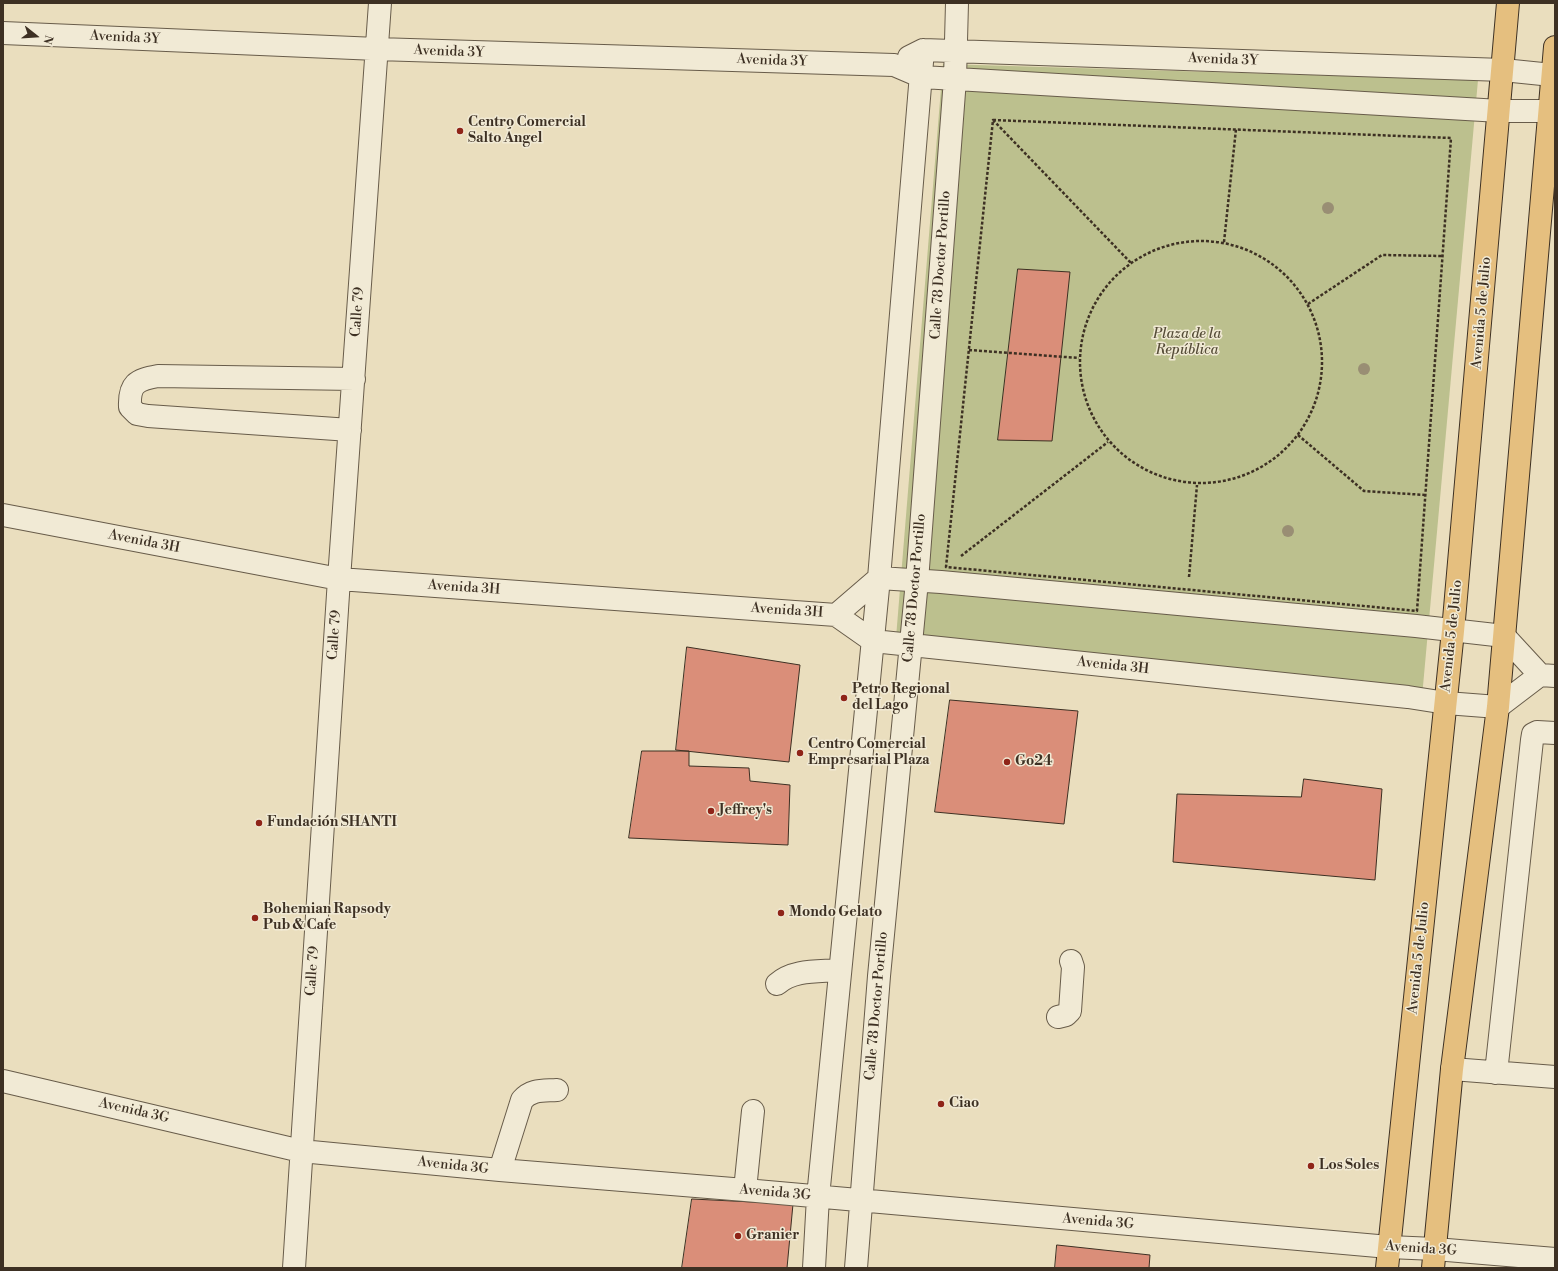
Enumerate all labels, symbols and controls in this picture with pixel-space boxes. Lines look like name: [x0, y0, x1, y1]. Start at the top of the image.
north arrow: [16, 16, 56, 56]
street label: Avenida 3Y: [89, 28, 161, 48]
text: N: [40, 33, 55, 46]
street label: Avenida 3Y: [413, 42, 485, 62]
street label: Avenida 3Y: [1187, 50, 1259, 70]
street label: Avenida 3Y: [736, 51, 808, 71]
place label: Centro Comercial Salto Ángel: [468, 115, 586, 148]
marker: Centro Comercial Salto Ángel: [455, 126, 465, 136]
street label: Calle 78 Doctor Portillo: [927, 190, 955, 340]
street label: Avenida 5 de Julio: [1469, 256, 1495, 370]
street label: Calle 79: [348, 286, 368, 338]
park label: Plaza de la República: [1153, 327, 1221, 360]
street label: Calle 78 Doctor Portillo: [900, 513, 930, 663]
street label: Avenida 3H: [107, 527, 181, 557]
street label: Avenida 3H: [427, 577, 501, 599]
street label: Avenida 5 de Julio: [1438, 579, 1466, 693]
street label: Avenida 3H: [750, 600, 824, 622]
street label: Calle 79: [325, 609, 345, 661]
street label: Avenida 3H: [1076, 654, 1150, 678]
place label: Petro Regional del Lago: [852, 682, 950, 714]
marker: Petro Regional del Lago: [839, 693, 849, 703]
place label: Centro Comercial Empresarial Plaza: [808, 737, 930, 770]
marker: Centro Comercial Empresarial Plaza: [795, 748, 805, 758]
place label: Go24: [1015, 754, 1053, 770]
marker: Go24: [1002, 757, 1012, 767]
place label: Jeffrey's: [719, 803, 772, 819]
marker: Jeffrey's: [706, 806, 716, 816]
place label: Fundación SHANTI: [267, 815, 397, 831]
marker: Fundación SHANTI: [254, 818, 264, 828]
street label: Avenida 5 de Julio: [1405, 901, 1433, 1015]
place label: Bohemian Rapsody Pub & Cafe: [263, 902, 391, 934]
place label: Mondo Gelato: [789, 905, 882, 921]
marker: Mondo Gelato: [776, 908, 786, 918]
marker: Bohemian Rapsody Pub & Cafe: [250, 913, 260, 923]
street label: Calle 78 Doctor Portillo: [862, 931, 892, 1081]
street label: Calle 79: [303, 945, 323, 997]
street label: Avenida 3G: [97, 1095, 171, 1127]
place label: Ciao: [949, 1096, 979, 1112]
marker: Ciao: [936, 1099, 946, 1109]
street label: Avenida 3G: [416, 1154, 490, 1178]
place label: Los Soles: [1319, 1158, 1379, 1174]
marker: Los Soles: [1306, 1161, 1316, 1171]
street label: Avenida 3G: [739, 1182, 811, 1204]
street label: Avenida 3G: [1062, 1211, 1134, 1233]
place label: Granier: [746, 1228, 799, 1244]
marker: Granier: [733, 1231, 743, 1241]
street label: Avenida 3G: [1385, 1238, 1457, 1260]

